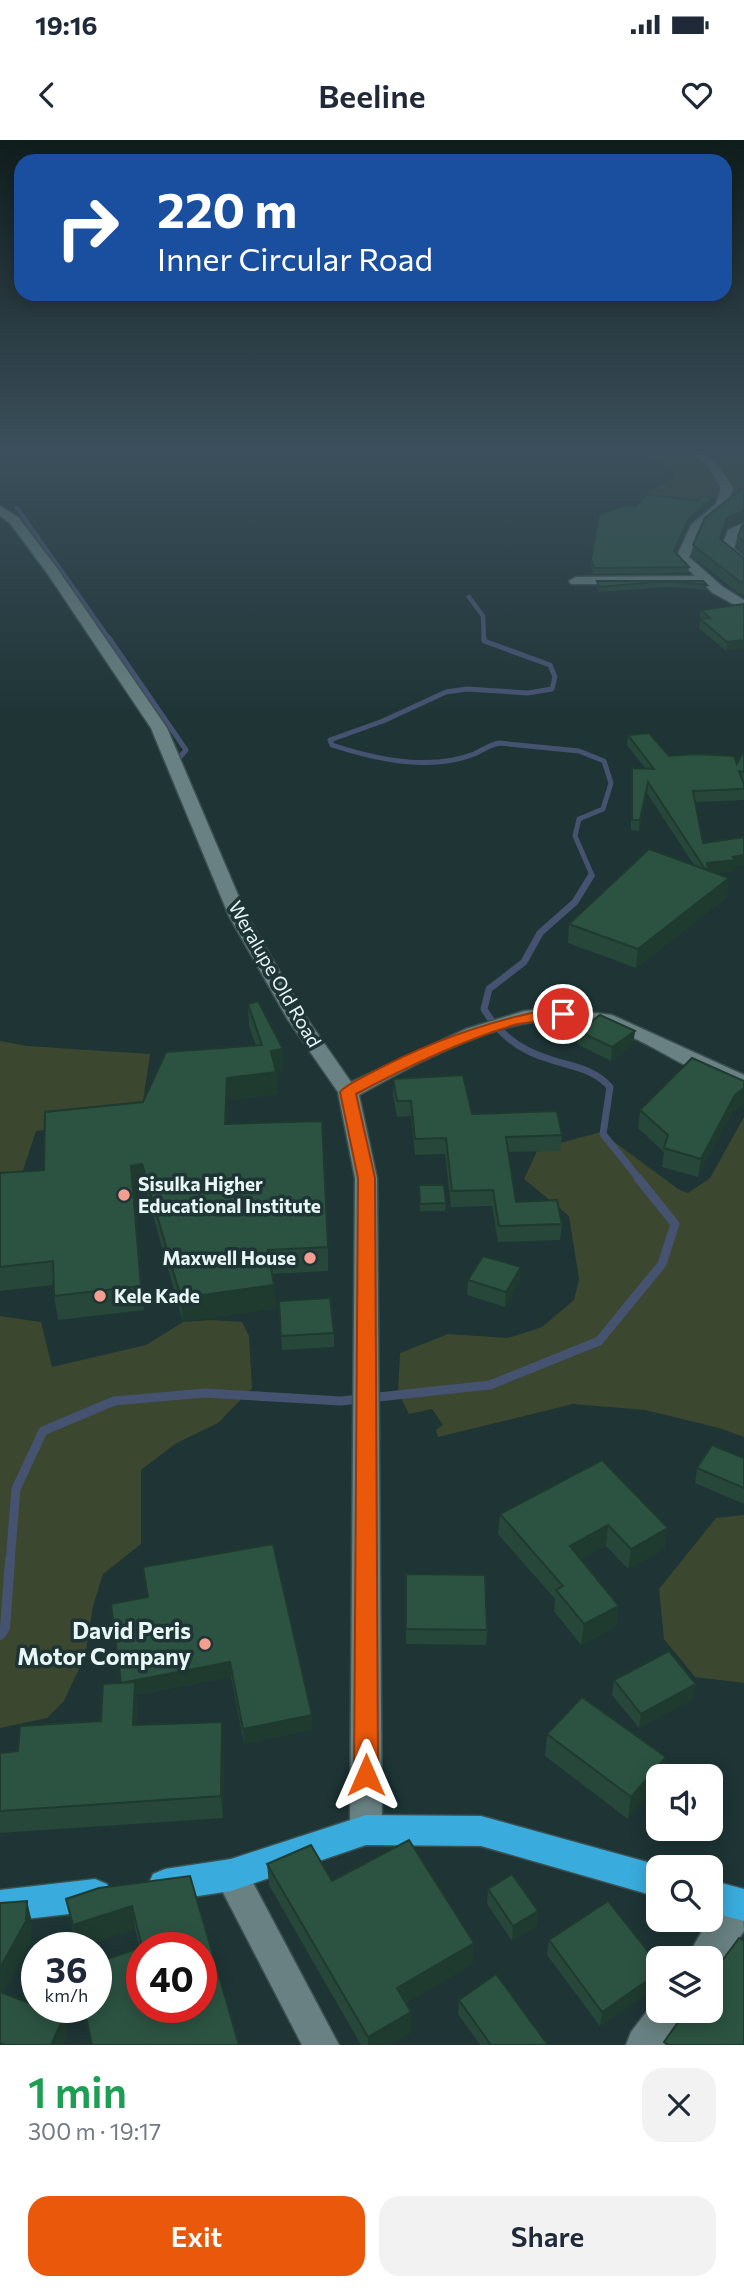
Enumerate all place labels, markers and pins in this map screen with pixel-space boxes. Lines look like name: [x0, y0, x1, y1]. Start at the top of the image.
pin: [533, 984, 593, 1044]
place label: Sisulka Higher Educational Institute: [138, 1172, 321, 1217]
marker: Sisulka Higher Educational Institute: [116, 1187, 132, 1203]
place label: Maxwell House: [162, 1246, 296, 1269]
marker: Maxwell House: [302, 1250, 318, 1266]
place label: Kele Kade: [114, 1284, 200, 1307]
marker: Kele Kade: [92, 1288, 108, 1304]
place label: David Peris Motor Company: [17, 1616, 191, 1670]
marker: David Peris Motor Company: [197, 1636, 213, 1652]

